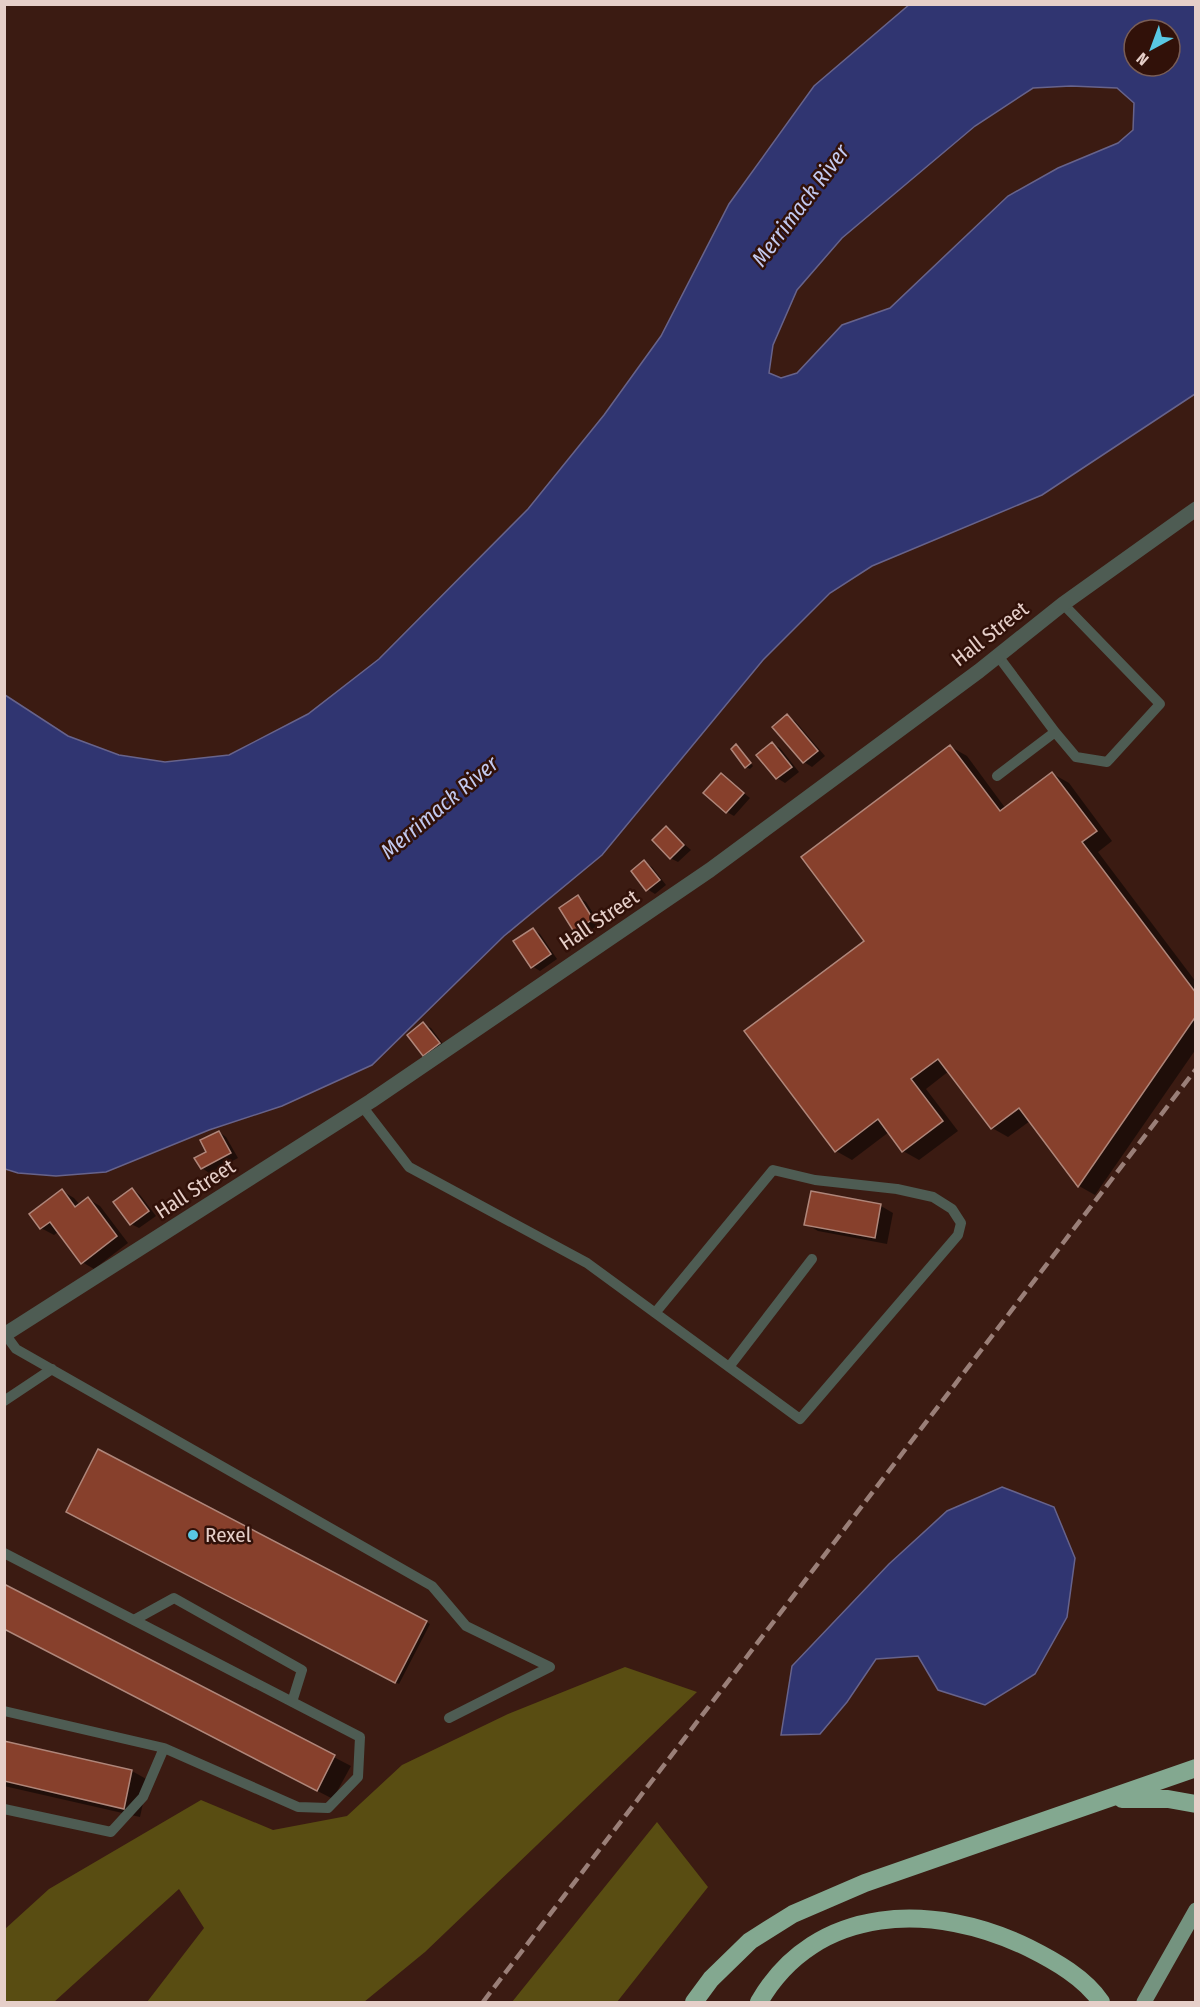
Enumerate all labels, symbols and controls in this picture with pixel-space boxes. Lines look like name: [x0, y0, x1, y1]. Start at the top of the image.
north arrow: [1122, 18, 1182, 78]
text: N: [1133, 49, 1152, 69]
water label: Merrimack River: [746, 138, 856, 272]
street label: Hall Street: [946, 596, 1034, 672]
water label: Merrimack River: [375, 749, 505, 864]
street label: Hall Street: [554, 884, 644, 956]
street label: Hall Street: [150, 1153, 240, 1225]
place label: Rexel: [205, 1522, 252, 1548]
marker: Rexel: [186, 1528, 200, 1542]

